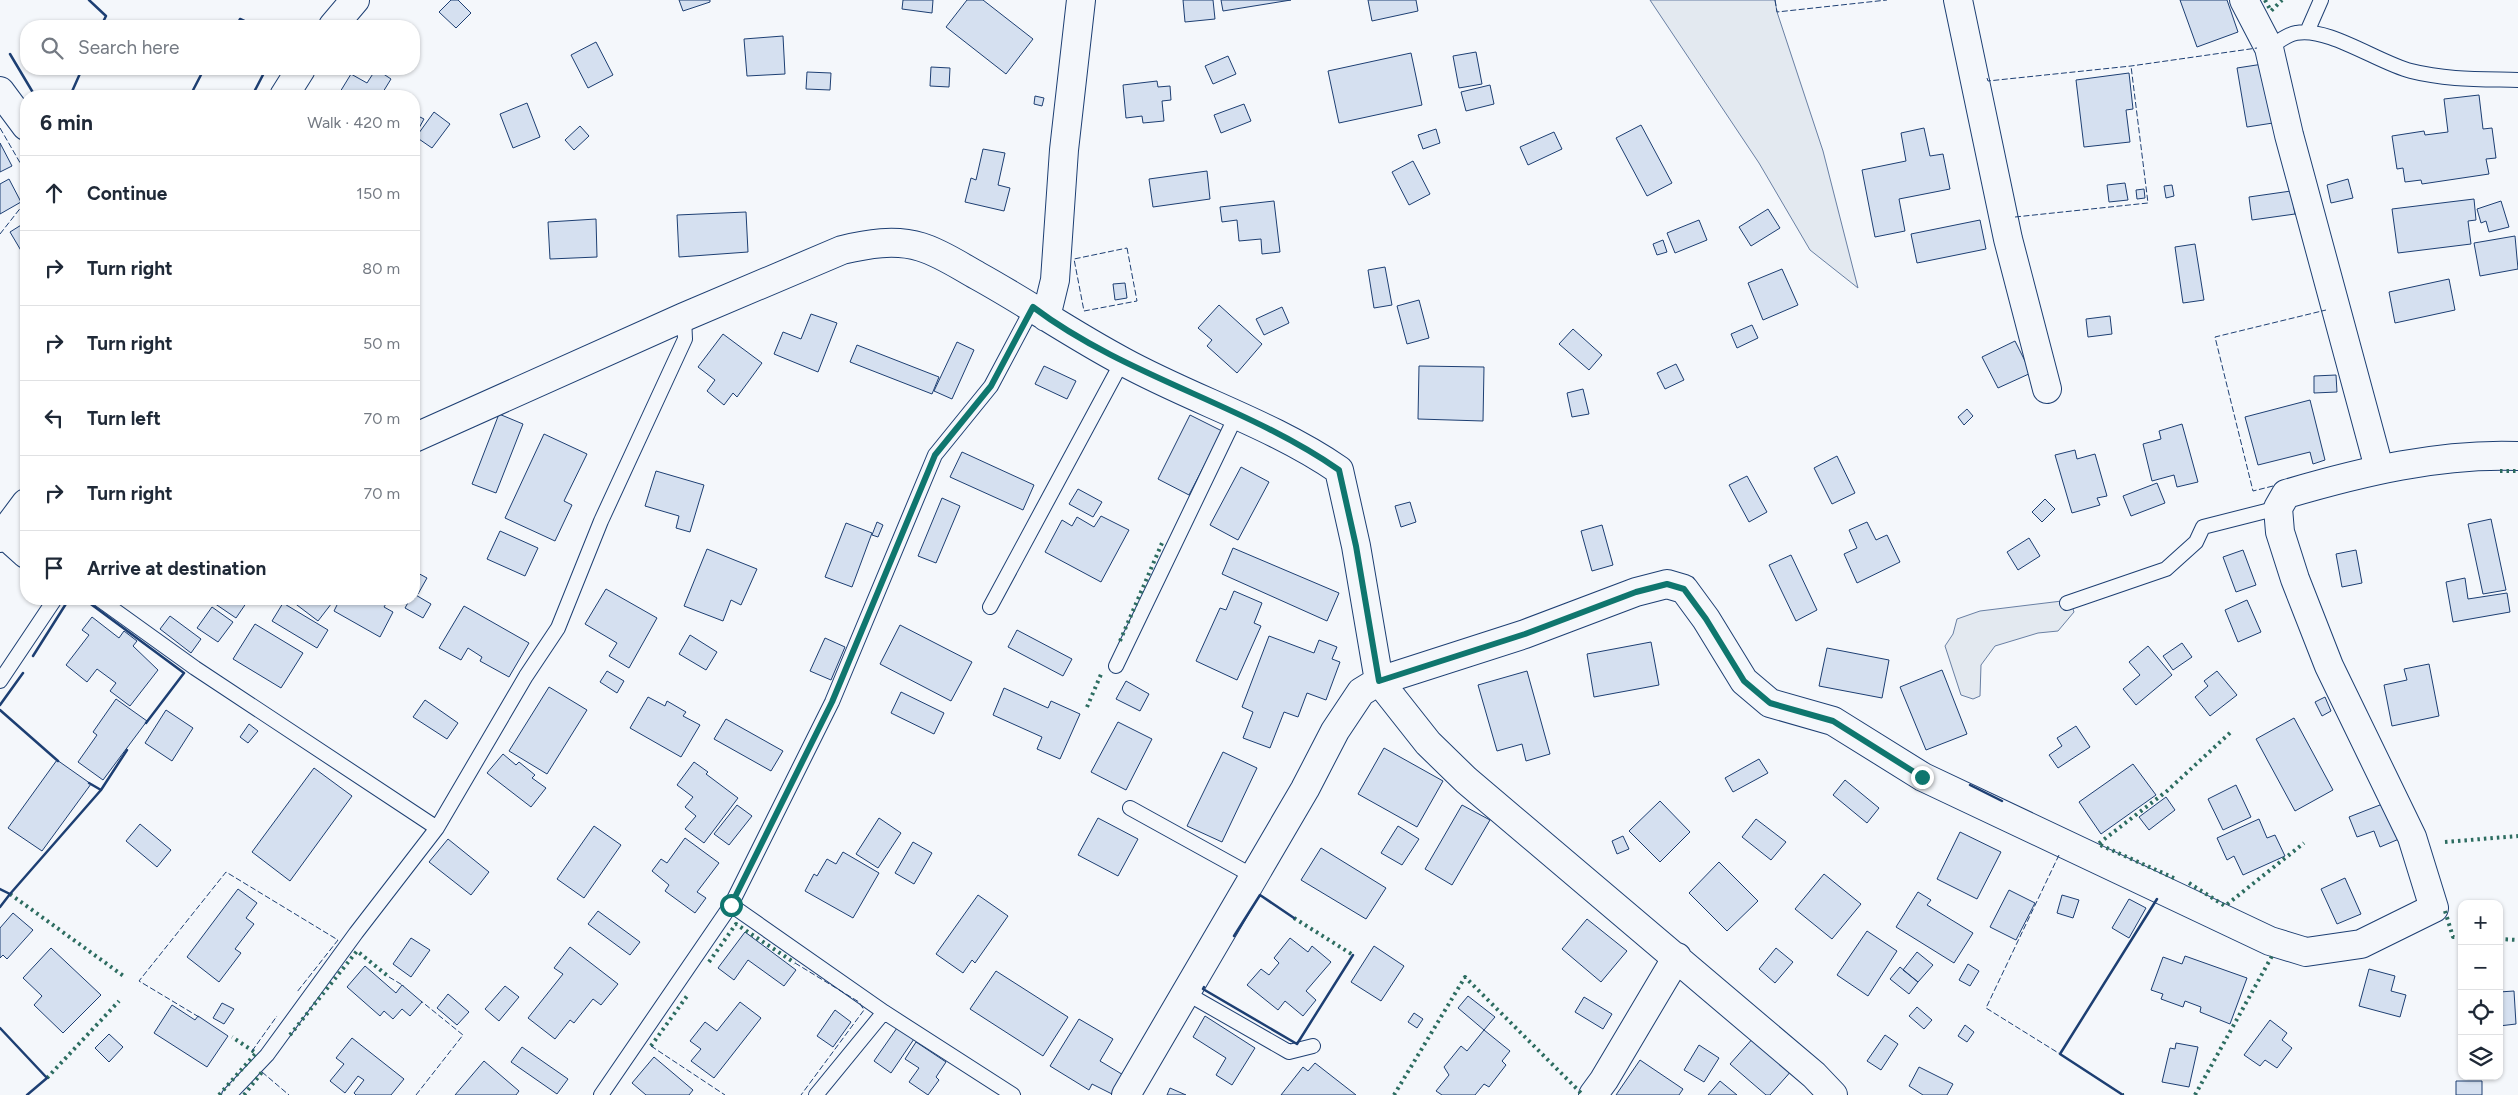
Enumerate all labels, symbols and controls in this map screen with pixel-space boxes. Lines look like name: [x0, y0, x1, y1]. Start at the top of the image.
search box: [20, 20, 420, 75]
icon: search: [38, 34, 66, 62]
text: Search here: [78, 36, 180, 59]
text: 6 min: [40, 110, 93, 135]
text: Walk · 420 m: [307, 113, 400, 132]
icon: ahead: [40, 179, 68, 207]
text: Continue: [87, 182, 167, 205]
text: 150 m: [356, 184, 400, 203]
icon: right: [40, 254, 68, 282]
text: Turn right: [87, 257, 173, 280]
text: 80 m: [362, 259, 400, 278]
icon: right: [40, 329, 68, 357]
text: Turn right: [87, 332, 173, 355]
text: 50 m: [363, 334, 400, 353]
icon: left: [40, 404, 68, 432]
text: Turn left: [87, 407, 161, 430]
text: 70 m: [364, 409, 400, 428]
icon: right: [40, 479, 68, 507]
text: Turn right: [87, 482, 173, 505]
text: 70 m: [364, 484, 400, 503]
icon: arrive: [40, 554, 68, 582]
text: Arrive at destination: [87, 557, 266, 580]
route end: [1911, 766, 1934, 789]
route start: [720, 894, 743, 917]
map controls: [2458, 900, 2503, 1080]
button: +: [2458, 900, 2503, 945]
button: −: [2458, 945, 2503, 990]
button: locate: [2458, 990, 2503, 1035]
button: layers: [2458, 1035, 2503, 1080]

